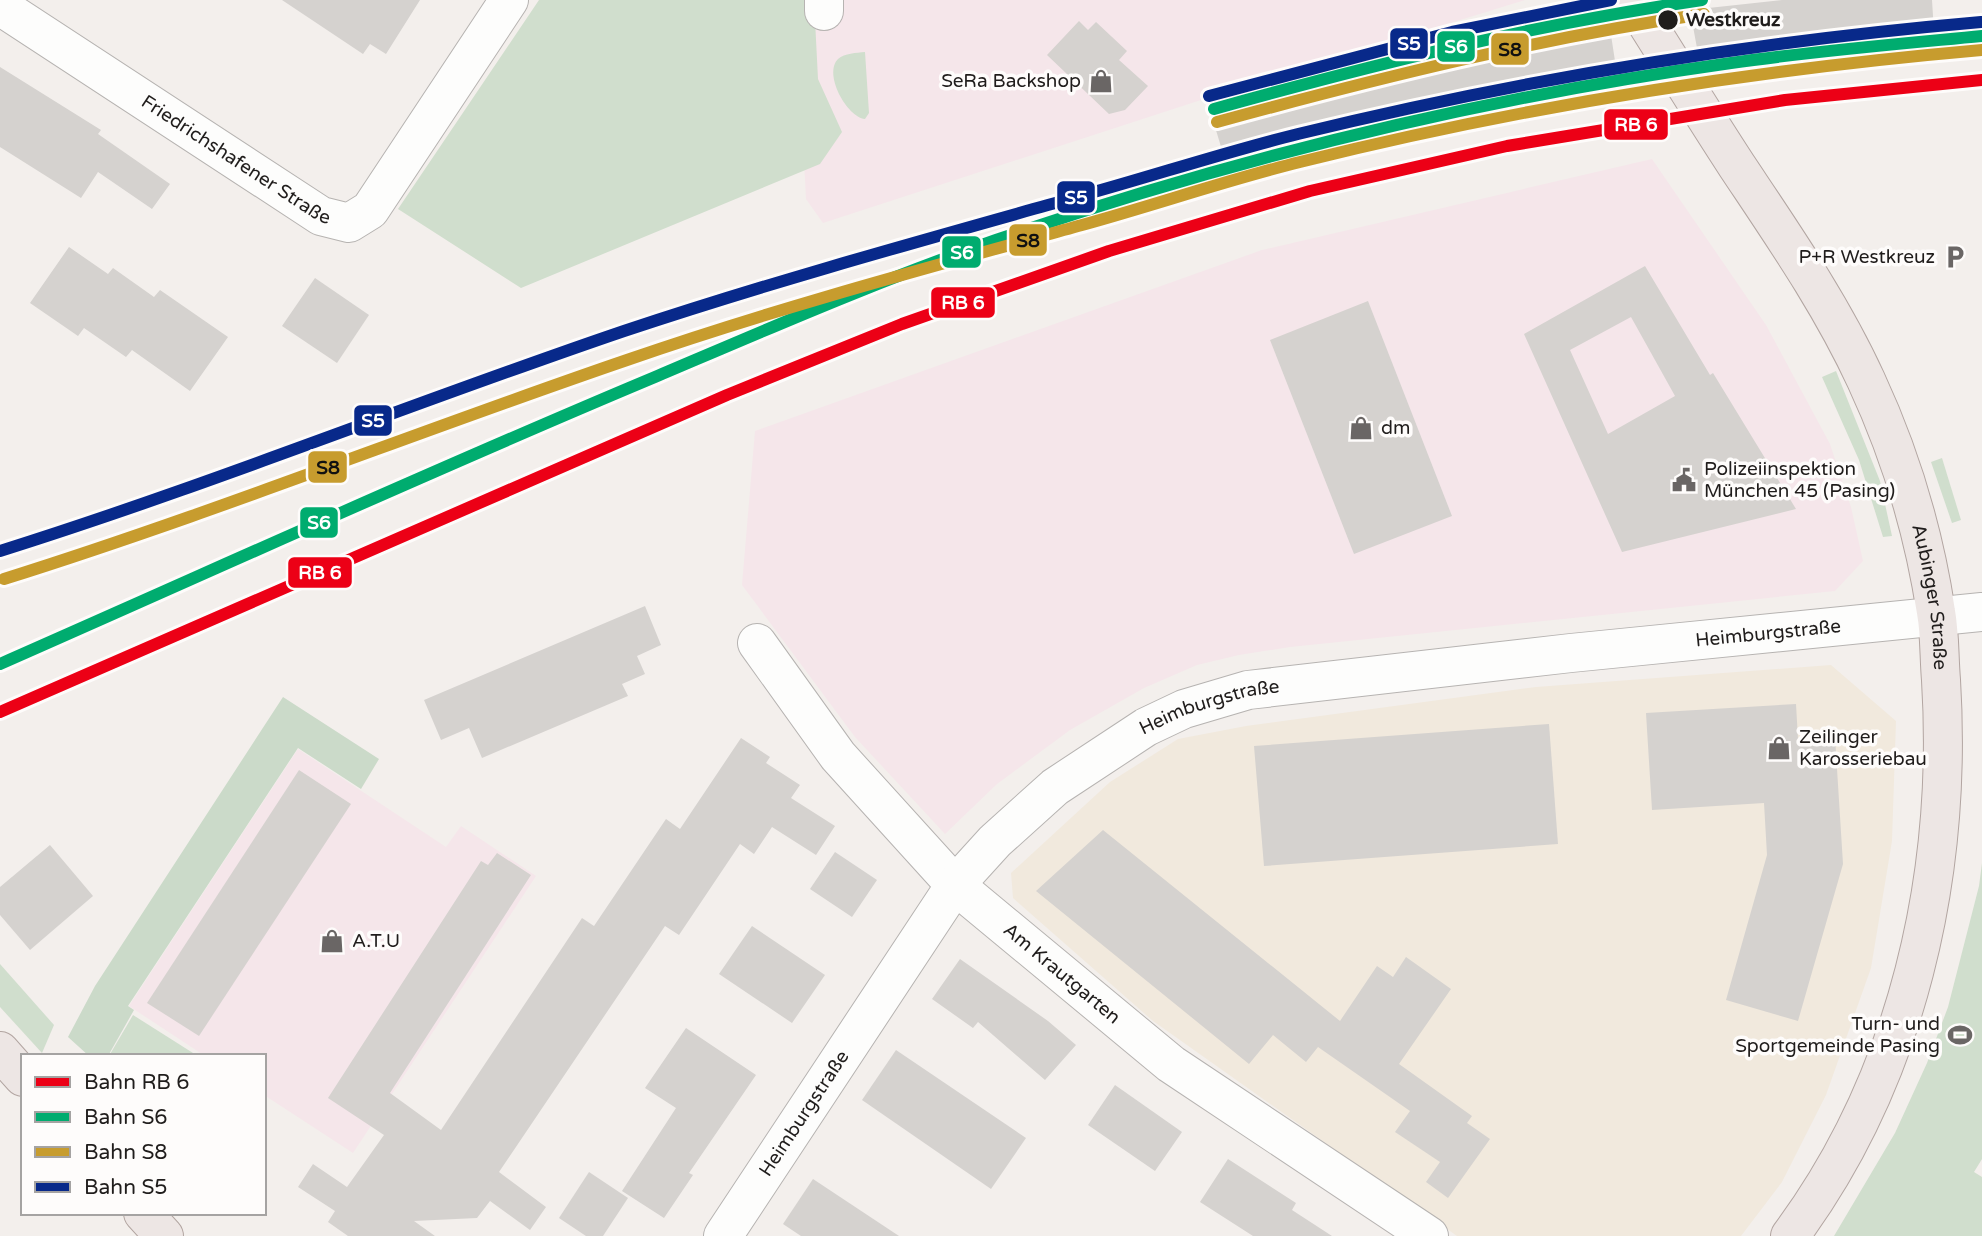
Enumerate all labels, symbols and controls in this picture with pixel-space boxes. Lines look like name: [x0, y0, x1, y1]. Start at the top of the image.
marker: Westkreuz: [1656, 8, 1680, 32]
place label: Westkreuz: [1686, 9, 1781, 31]
line badge: S5: [1389, 27, 1429, 60]
line badge: S6: [1436, 30, 1476, 63]
line badge: S8: [1490, 32, 1530, 66]
text: S5: [1397, 33, 1421, 55]
text: S6: [1444, 36, 1468, 58]
text: S8: [1498, 39, 1522, 61]
shop icon: SeRa Backshop: [1087, 67, 1115, 95]
place label: SeRa Backshop: [941, 70, 1081, 92]
street label: Friedrichshafener Straße: [137, 91, 333, 229]
line badge: RB 6: [1603, 108, 1669, 141]
text: RB 6: [1614, 114, 1658, 136]
line badge: S5: [1056, 180, 1096, 214]
text: S5: [1064, 187, 1088, 209]
line badge: S8: [1008, 223, 1048, 257]
text: S8: [1016, 230, 1040, 252]
line badge: S6: [941, 235, 982, 269]
text: S6: [950, 242, 974, 264]
parking icon: P+R Westkreuz: [1941, 243, 1969, 271]
place label: P+R Westkreuz: [1799, 246, 1935, 268]
line badge: RB 6: [930, 286, 996, 319]
text: RB 6: [941, 292, 985, 314]
line badge: S5: [353, 404, 393, 437]
text: S5: [361, 410, 385, 432]
shop icon: dm: [1347, 414, 1375, 442]
place label: dm: [1381, 417, 1410, 439]
line badge: S8: [307, 450, 348, 484]
text: S8: [316, 457, 340, 479]
place label: Polizeiinspektion München 45 (Pasing): [1704, 458, 1895, 502]
public building icon: Polizeiinspektion München 45 (Pasing): [1670, 466, 1698, 494]
line badge: S6: [299, 506, 339, 539]
text: S6: [307, 512, 331, 534]
street label: Aubinger Straße: [1907, 522, 1951, 670]
line badge: RB 6: [287, 556, 353, 589]
text: RB 6: [298, 562, 342, 584]
street label: Heimburgstraße: [1694, 615, 1842, 652]
street label: Heimburgstraße: [1136, 676, 1280, 740]
place label: Zeilinger Karosseriebau: [1799, 726, 1927, 770]
shop icon: Zeilinger Karosseriebau: [1765, 734, 1793, 762]
street label: Am Krautgarten: [999, 919, 1125, 1028]
shop icon: A.T.U: [318, 927, 346, 955]
place label: A.T.U: [352, 930, 400, 952]
place label: Turn- und Sportgemeinde Pasing: [1735, 1013, 1940, 1057]
sports icon: Turn- und Sportgemeinde Pasing: [1946, 1021, 1974, 1049]
street label: Heimburgstraße: [755, 1046, 854, 1180]
legend: [21, 1054, 266, 1215]
text: Bahn RB 6: [84, 1070, 190, 1095]
text: Bahn S6: [84, 1105, 168, 1130]
text: Bahn S8: [84, 1140, 168, 1165]
text: Bahn S5: [84, 1175, 168, 1200]

